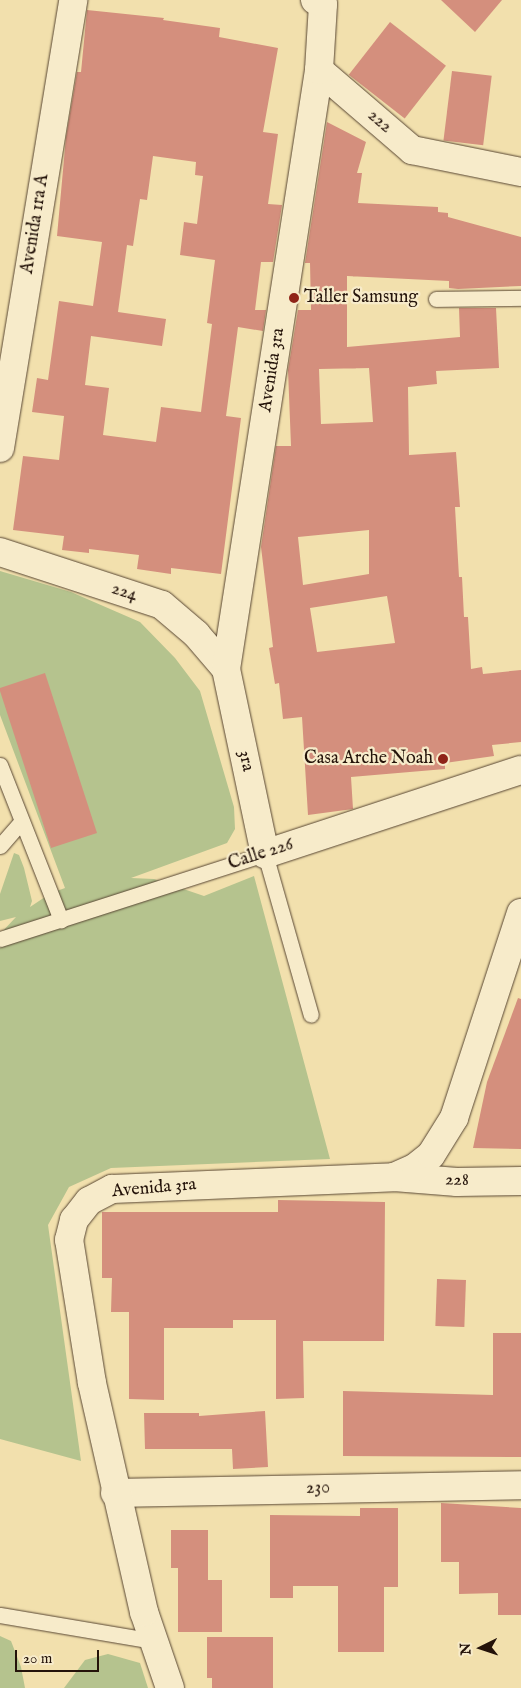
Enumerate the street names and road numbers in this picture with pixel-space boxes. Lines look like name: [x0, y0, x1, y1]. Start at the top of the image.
street label: 222: [362, 106, 396, 138]
street label: Avenida 1ra A: [17, 173, 55, 275]
street label: Avenida 3ra: [256, 326, 290, 414]
street label: 224: [108, 579, 140, 607]
street label: 3ra: [232, 748, 258, 774]
street label: Calle 226: [226, 834, 296, 876]
street label: 228: [445, 1170, 469, 1192]
street label: Avenida 3ra: [111, 1175, 197, 1203]
street label: 230: [306, 1478, 330, 1500]

